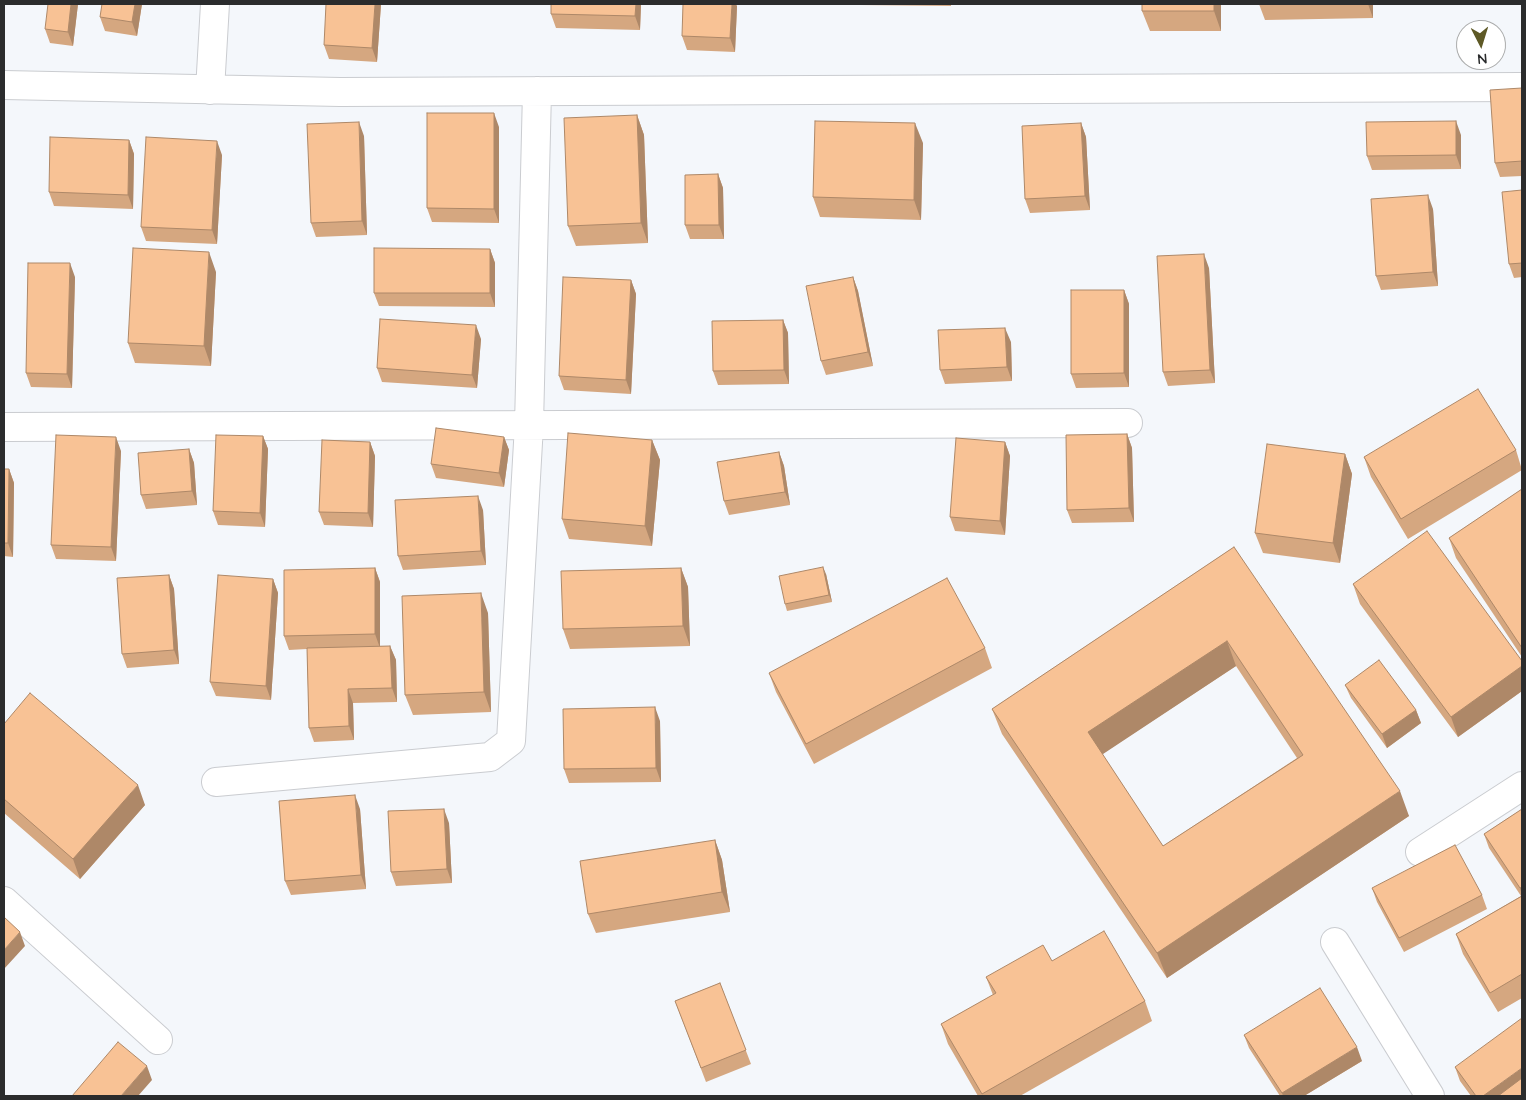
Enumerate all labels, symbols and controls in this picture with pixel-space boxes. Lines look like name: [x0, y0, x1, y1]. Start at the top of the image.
north arrow: [1456, 20, 1506, 70]
text: N: [1476, 50, 1488, 68]

